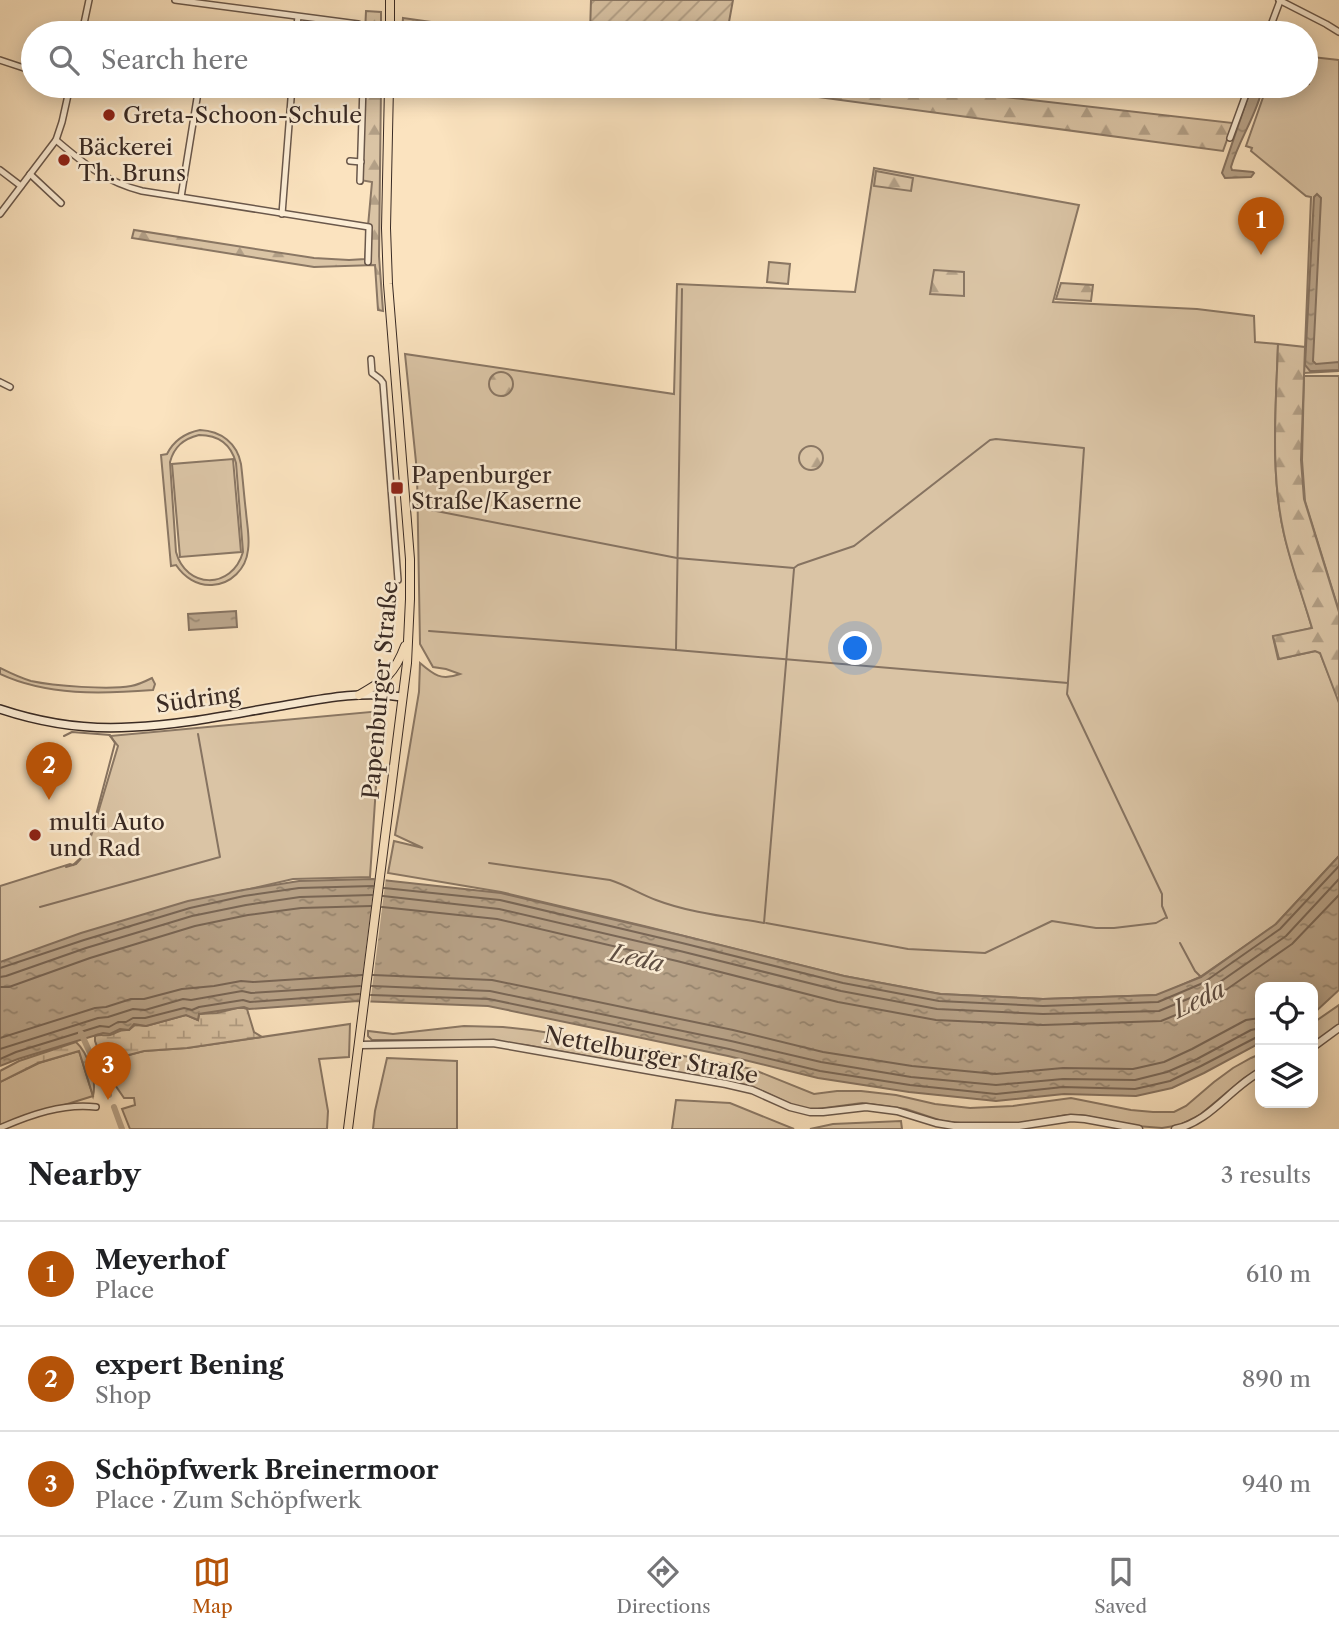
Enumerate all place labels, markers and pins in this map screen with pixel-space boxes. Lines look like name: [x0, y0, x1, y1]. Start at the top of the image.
place label: Greta-Schoon-Schule: [123, 101, 362, 129]
marker: Greta-Schoon-Schule: [101, 107, 117, 123]
place label: Bäckerei Th. Bruns: [78, 133, 186, 187]
marker: Bäckerei Th. Bruns: [56, 152, 72, 168]
pin: 1: [1238, 197, 1284, 255]
place label: Papenburger Straße/Kaserne: [411, 461, 582, 515]
marker: Papenburger Straße/Kaserne: [389, 480, 405, 496]
pin: 2: [26, 742, 72, 800]
place label: multi Auto und Rad: [49, 808, 165, 862]
marker: multi Auto und Rad: [27, 827, 43, 843]
pin: 3: [85, 1042, 131, 1100]

